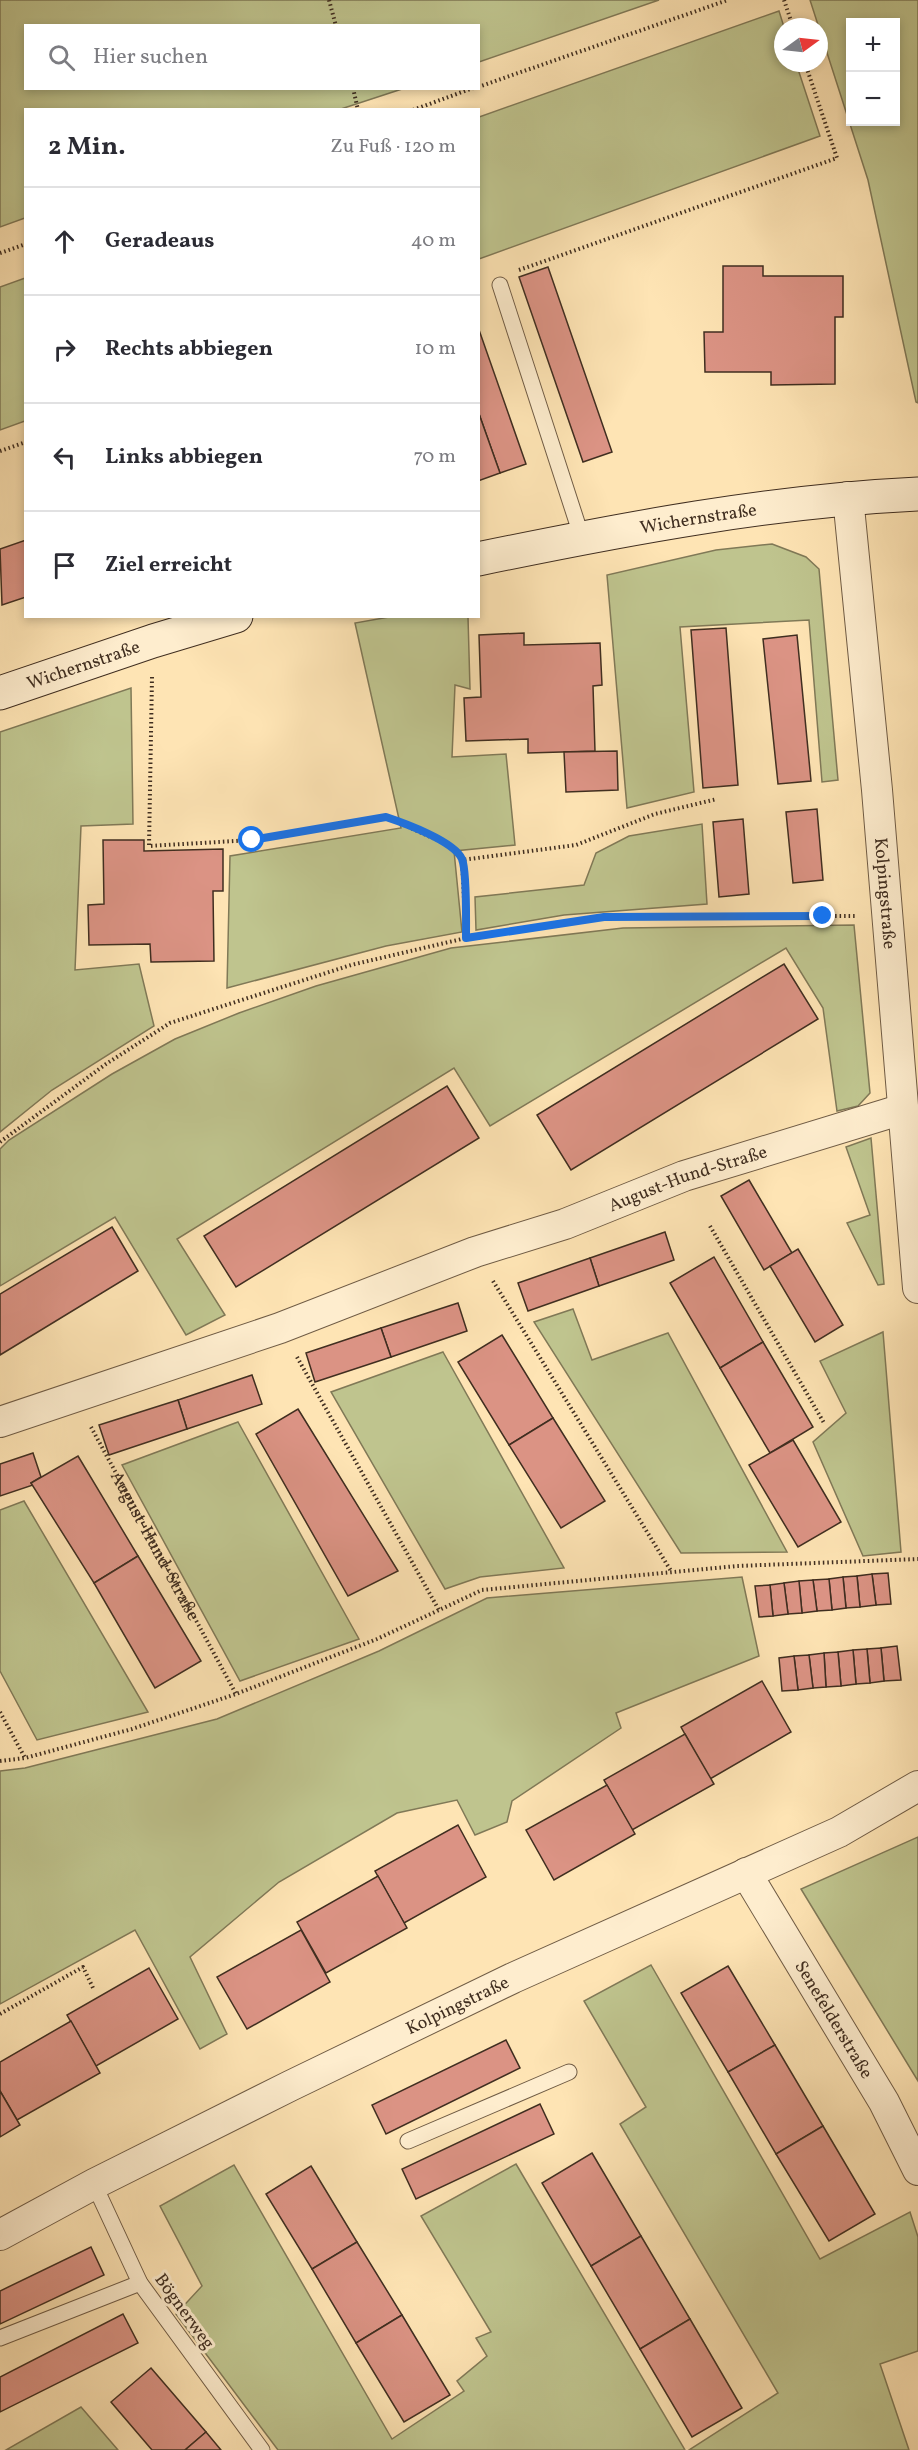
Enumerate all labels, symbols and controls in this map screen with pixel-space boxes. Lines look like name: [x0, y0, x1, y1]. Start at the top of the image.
north arrow: [774, 18, 828, 72]
map controls: [846, 18, 900, 126]
button: +: [846, 18, 900, 72]
search box: [24, 24, 480, 90]
icon: search: [45, 41, 78, 74]
text: Hier suchen: [93, 42, 208, 73]
button: −: [846, 72, 900, 126]
text: 2 Min.: [48, 129, 126, 165]
text: Zu Fuß · 120 m: [330, 133, 456, 161]
icon: ahead: [48, 225, 81, 258]
text: Geradeaus: [105, 226, 215, 257]
text: 40 m: [411, 227, 456, 255]
icon: right: [48, 333, 81, 366]
text: Rechts abbiegen: [105, 334, 273, 365]
text: 10 m: [415, 335, 456, 363]
icon: left: [48, 441, 81, 474]
text: Links abbiegen: [105, 442, 263, 473]
text: 70 m: [413, 443, 456, 471]
street label: Wichernstraße: [638, 498, 758, 541]
icon: arrive: [48, 549, 81, 582]
text: Ziel erreicht: [105, 550, 232, 581]
street label: Wichernstraße: [24, 635, 144, 697]
route start: [238, 826, 264, 852]
street label: Kolpingstraße: [867, 837, 901, 950]
route end: [809, 902, 835, 928]
street label: August-Hund-Straße: [605, 1140, 771, 1219]
street label: August-Hund-Straße: [103, 1467, 205, 1626]
street label: Senefelderstraße: [788, 1956, 878, 2084]
street label: Kolpingstraße: [402, 1971, 514, 2042]
street label: Bögnerweg: [148, 2269, 220, 2355]

